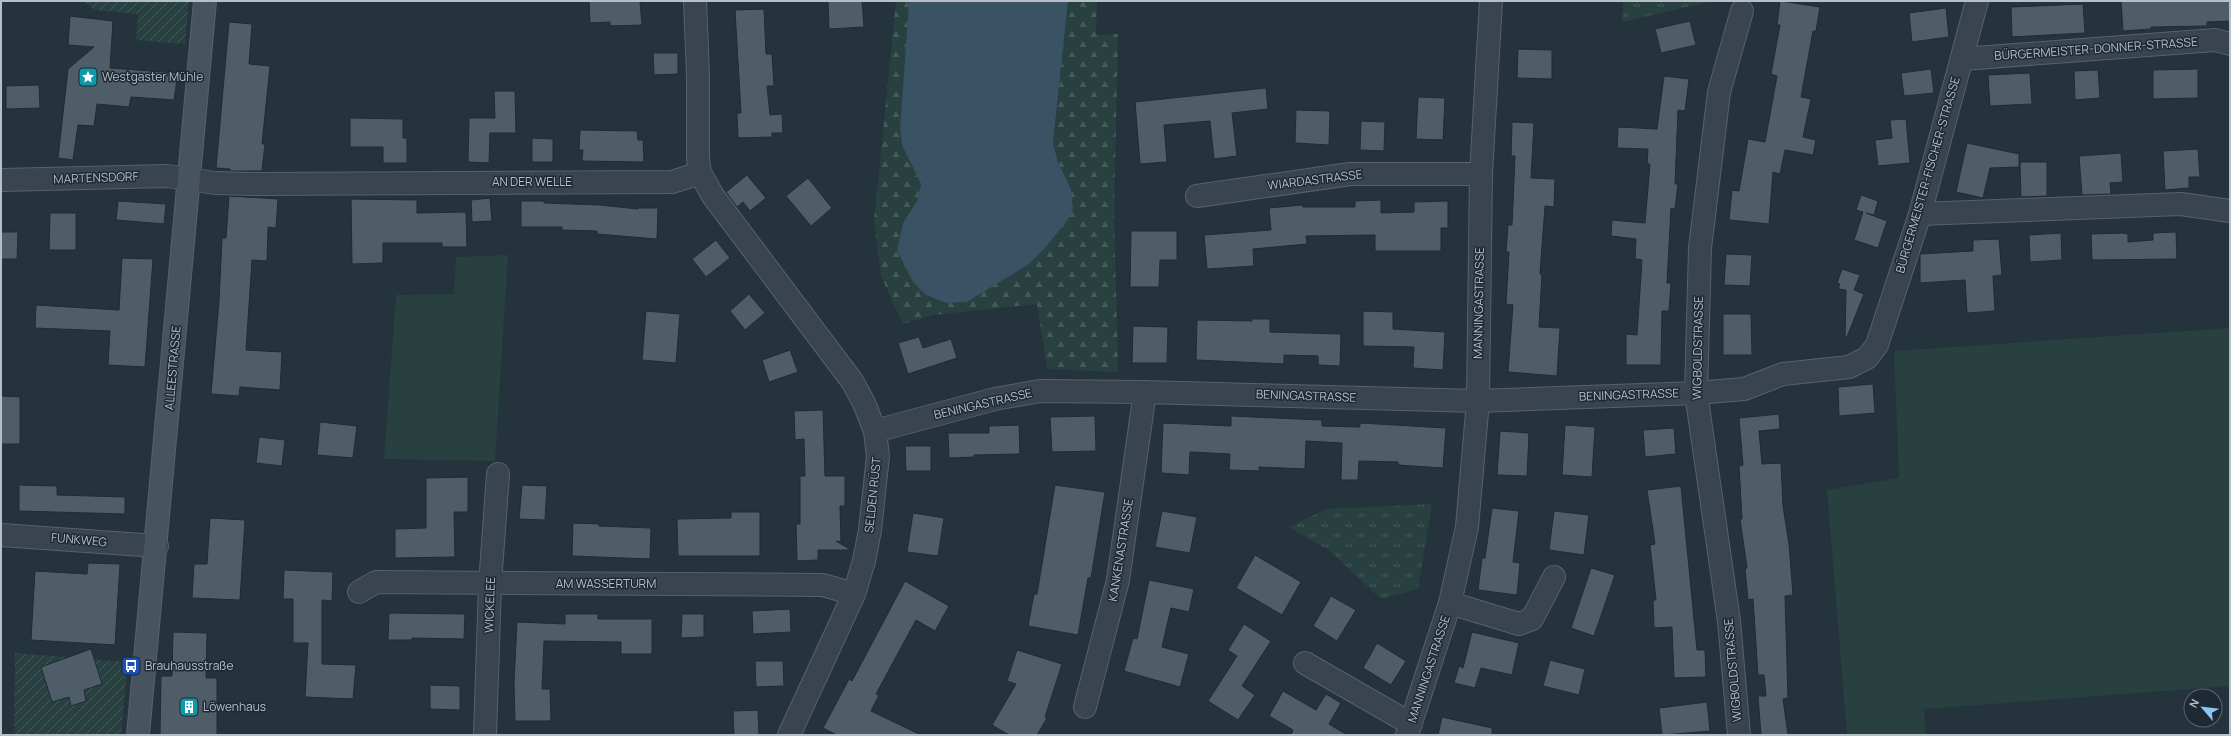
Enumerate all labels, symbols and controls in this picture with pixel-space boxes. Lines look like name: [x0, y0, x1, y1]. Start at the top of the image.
street label: BÜRGERMEISTER-DONNER-STRASSE: [1994, 33, 2198, 64]
place icon: Westgaster Mühle: [77, 66, 99, 88]
place label: Westgaster Mühle: [102, 68, 203, 85]
street label: BÜRGERMEISTER-FISCHER-STRASSE: [1891, 74, 1964, 275]
street label: WIARDASTRASSE: [1266, 165, 1364, 194]
street label: MARTENSDORF: [53, 168, 139, 187]
street label: AN DER WELLE: [492, 173, 572, 190]
street label: MANNINGASTRASSE: [1469, 247, 1488, 359]
street label: WIGBOLDSTRASSE: [1688, 296, 1707, 400]
street label: ALLEESTRASSE: [160, 325, 185, 411]
street label: BENINGASTRASSE: [932, 384, 1034, 423]
street label: BENINGASTRASSE: [1579, 384, 1680, 405]
street label: BENINGASTRASSE: [1256, 385, 1357, 406]
street label: SELDEN RÜST: [860, 455, 885, 534]
street label: KANKENASTRASSE: [1104, 497, 1137, 603]
street label: FUNKWEG: [50, 529, 108, 550]
street label: AM WASSERTURM: [556, 575, 656, 592]
street label: WICKELEE: [480, 576, 499, 633]
street label: MANNINGASTRASSE: [1403, 613, 1454, 725]
street label: WIGBOLDSTRASSE: [1719, 617, 1746, 723]
bus stop icon: Brauhausstraße: [120, 655, 142, 677]
place label: Brauhausstraße: [145, 657, 234, 674]
north arrow: [2183, 688, 2223, 728]
building icon: Löwenhaus: [178, 696, 200, 718]
text: N: [2185, 696, 2202, 710]
place label: Löwenhaus: [203, 698, 266, 715]

